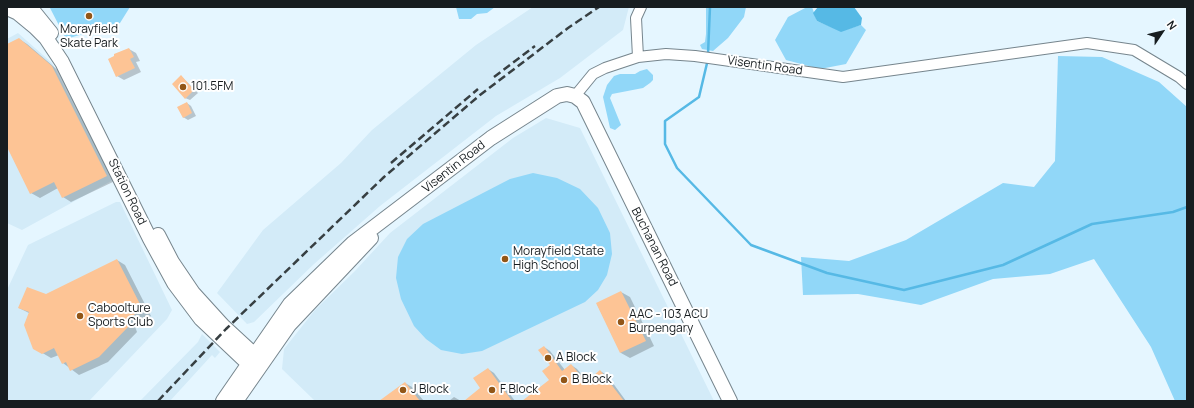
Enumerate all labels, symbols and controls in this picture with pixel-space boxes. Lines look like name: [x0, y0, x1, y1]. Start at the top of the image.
marker: Morayfield Skate Park: [84, 11, 94, 21]
north arrow: [1142, 12, 1182, 52]
text: N: [1164, 17, 1181, 32]
place label: Morayfield Skate Park: [60, 23, 118, 51]
street label: Visentin Road: [727, 54, 803, 78]
place label: 101.5FM: [191, 80, 233, 94]
marker: 101.5FM: [178, 82, 188, 92]
street label: Visentin Road: [420, 138, 488, 196]
street label: Station Road: [105, 157, 149, 227]
street label: Buchanan Road: [628, 205, 680, 289]
place label: Morayfield State High School: [513, 245, 604, 273]
marker: Morayfield State High School: [500, 254, 510, 264]
place label: Caboolture Sports Club: [88, 302, 153, 330]
place label: AAC - 103 ACU Burpengary: [629, 308, 708, 336]
marker: Caboolture Sports Club: [75, 311, 85, 321]
marker: AAC - 103 ACU Burpengary: [616, 317, 626, 327]
place label: A Block: [556, 351, 596, 365]
marker: A Block: [543, 353, 553, 363]
place label: B Block: [572, 373, 612, 387]
marker: B Block: [559, 375, 569, 385]
place label: J Block: [411, 383, 449, 397]
place label: F Block: [500, 383, 538, 397]
marker: J Block: [398, 385, 408, 395]
marker: F Block: [487, 385, 497, 395]

